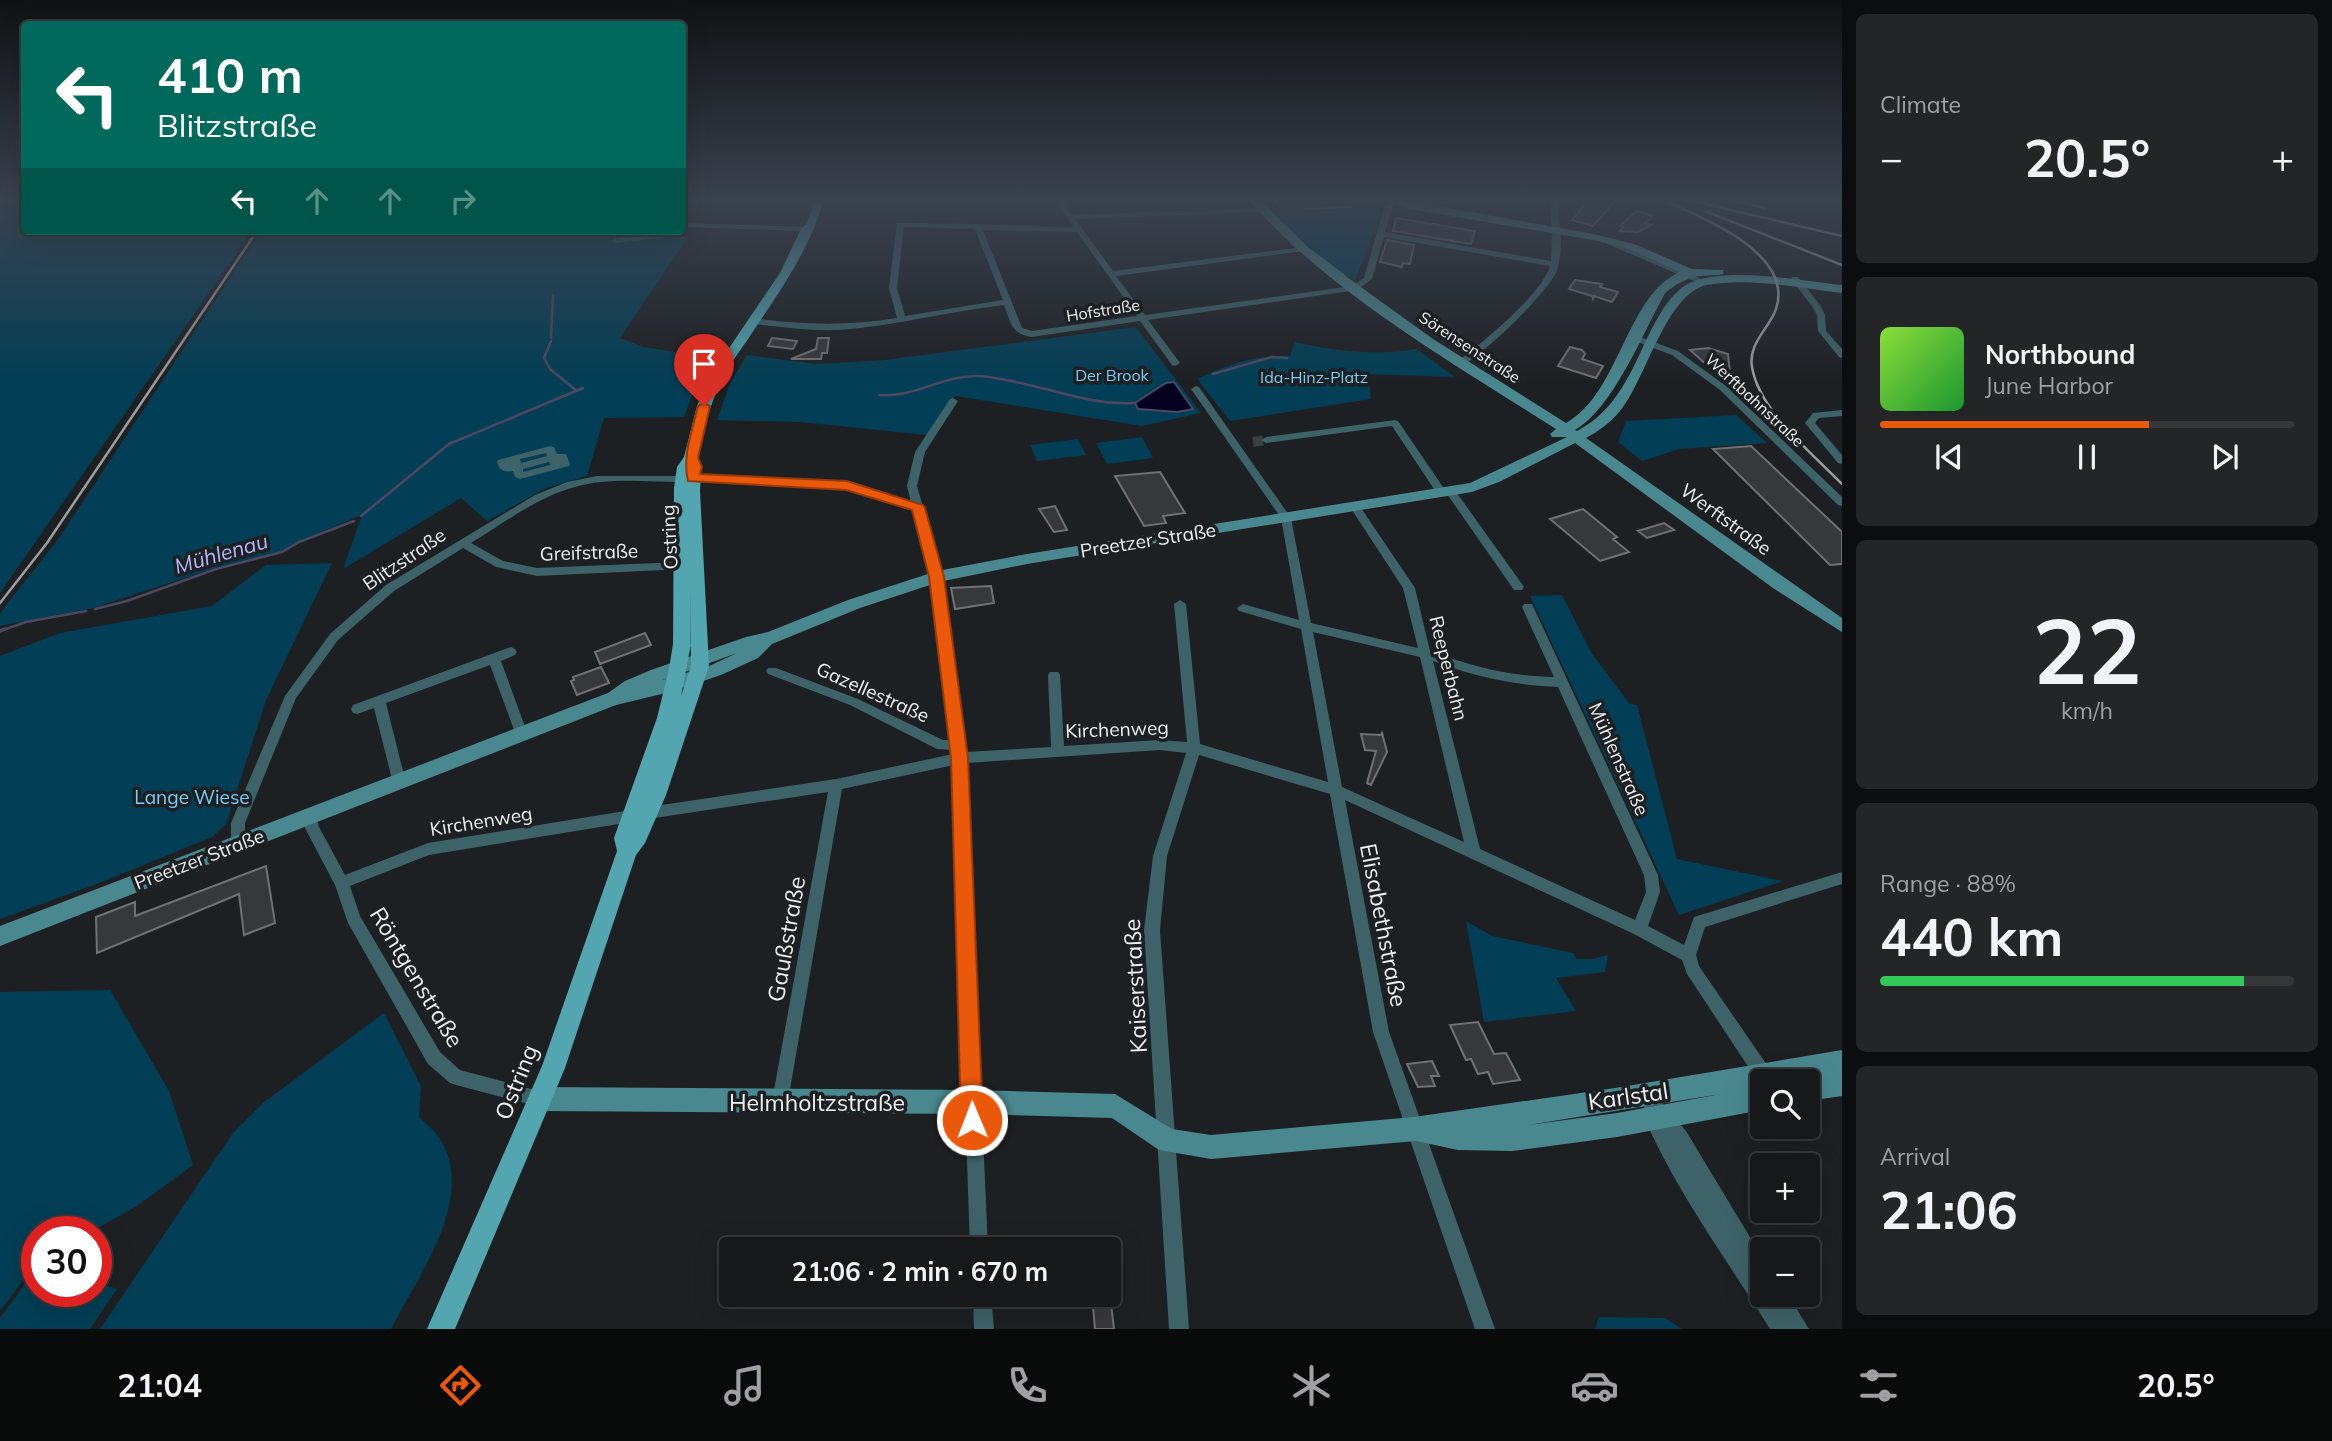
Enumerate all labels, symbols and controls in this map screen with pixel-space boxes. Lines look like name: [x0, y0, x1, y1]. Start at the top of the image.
text: 410 m: [157, 44, 303, 105]
icon: left: [42, 49, 133, 140]
text: Climate: [1880, 90, 1961, 119]
text: Blitzstraße: [157, 105, 317, 145]
text: 20.5°: [2024, 125, 2150, 190]
text: −: [1880, 134, 1903, 182]
text: +: [2271, 134, 2294, 182]
icon: left: [225, 182, 263, 220]
icon: ahead: [298, 182, 336, 220]
icon: ahead: [371, 182, 409, 220]
icon: right: [444, 182, 482, 220]
street label: Hofstraße: [1065, 294, 1141, 326]
street label: Sörensenstraße: [1416, 307, 1524, 387]
pin: [674, 334, 734, 406]
text: Northbound: [1985, 338, 2135, 371]
icon: arrive: [685, 345, 723, 383]
street label: Werftbahnstraße: [1701, 349, 1809, 451]
park label: Der Brook: [1075, 365, 1150, 385]
park label: Ida-Hinz-Platz: [1260, 367, 1368, 387]
text: June Harbor: [1985, 371, 2113, 400]
icon: previous: [1930, 438, 1968, 476]
icon: pause: [2068, 438, 2106, 476]
icon: next: [2206, 438, 2244, 476]
street label: Werftstraße: [1676, 478, 1776, 560]
street label: Ostring: [655, 504, 683, 570]
street label: Preetzer Straße: [1078, 517, 1218, 563]
street label: Blitzstraße: [358, 523, 450, 595]
water label: Mühlenau: [171, 527, 271, 579]
street label: Greifstraße: [539, 538, 639, 566]
text: 22: [2032, 593, 2142, 707]
street label: Reeperbahn: [1424, 613, 1474, 723]
street label: Gazellestraße: [813, 656, 933, 728]
text: km/h: [2061, 696, 2113, 725]
street label: Mühlenstraße: [1583, 699, 1655, 819]
street label: Kirchenweg: [1065, 715, 1169, 743]
park label: Lange Wiese: [134, 785, 250, 809]
street label: Kirchenweg: [428, 801, 534, 841]
street label: Preetzer Straße: [131, 823, 267, 895]
street label: Elisabethstraße: [1354, 841, 1414, 1009]
text: Range · 88%: [1880, 869, 2016, 898]
street label: Gaußstraße: [761, 874, 811, 1004]
street label: Röntgenstraße: [364, 902, 470, 1052]
text: 440 km: [1880, 904, 2063, 969]
street label: Kaiserstraße: [1117, 918, 1153, 1054]
street label: Ostring: [488, 1040, 544, 1124]
map controls: [1750, 1069, 1820, 1307]
button: search: [1750, 1069, 1820, 1139]
street label: Karlstal: [1586, 1076, 1670, 1116]
position arrow: [935, 1083, 1009, 1157]
street label: Helmholtzstraße: [729, 1088, 905, 1117]
text: Arrival: [1880, 1142, 1950, 1171]
button: +: [1750, 1153, 1820, 1223]
text: 21:06: [1880, 1177, 2018, 1242]
speed limit sign: 30: [21, 1216, 112, 1307]
button: −: [1750, 1237, 1820, 1307]
text: 21:06 · 2 min · 670 m: [792, 1255, 1048, 1288]
icon: directions: [436, 1361, 485, 1410]
icon: music: [720, 1361, 769, 1410]
icon: phone: [1003, 1361, 1052, 1410]
icon: climate: [1287, 1361, 1336, 1410]
icon: car: [1570, 1361, 1619, 1410]
icon: filters: [1854, 1361, 1903, 1410]
text: 21:04: [117, 1365, 202, 1405]
text: 20.5°: [2137, 1365, 2215, 1405]

